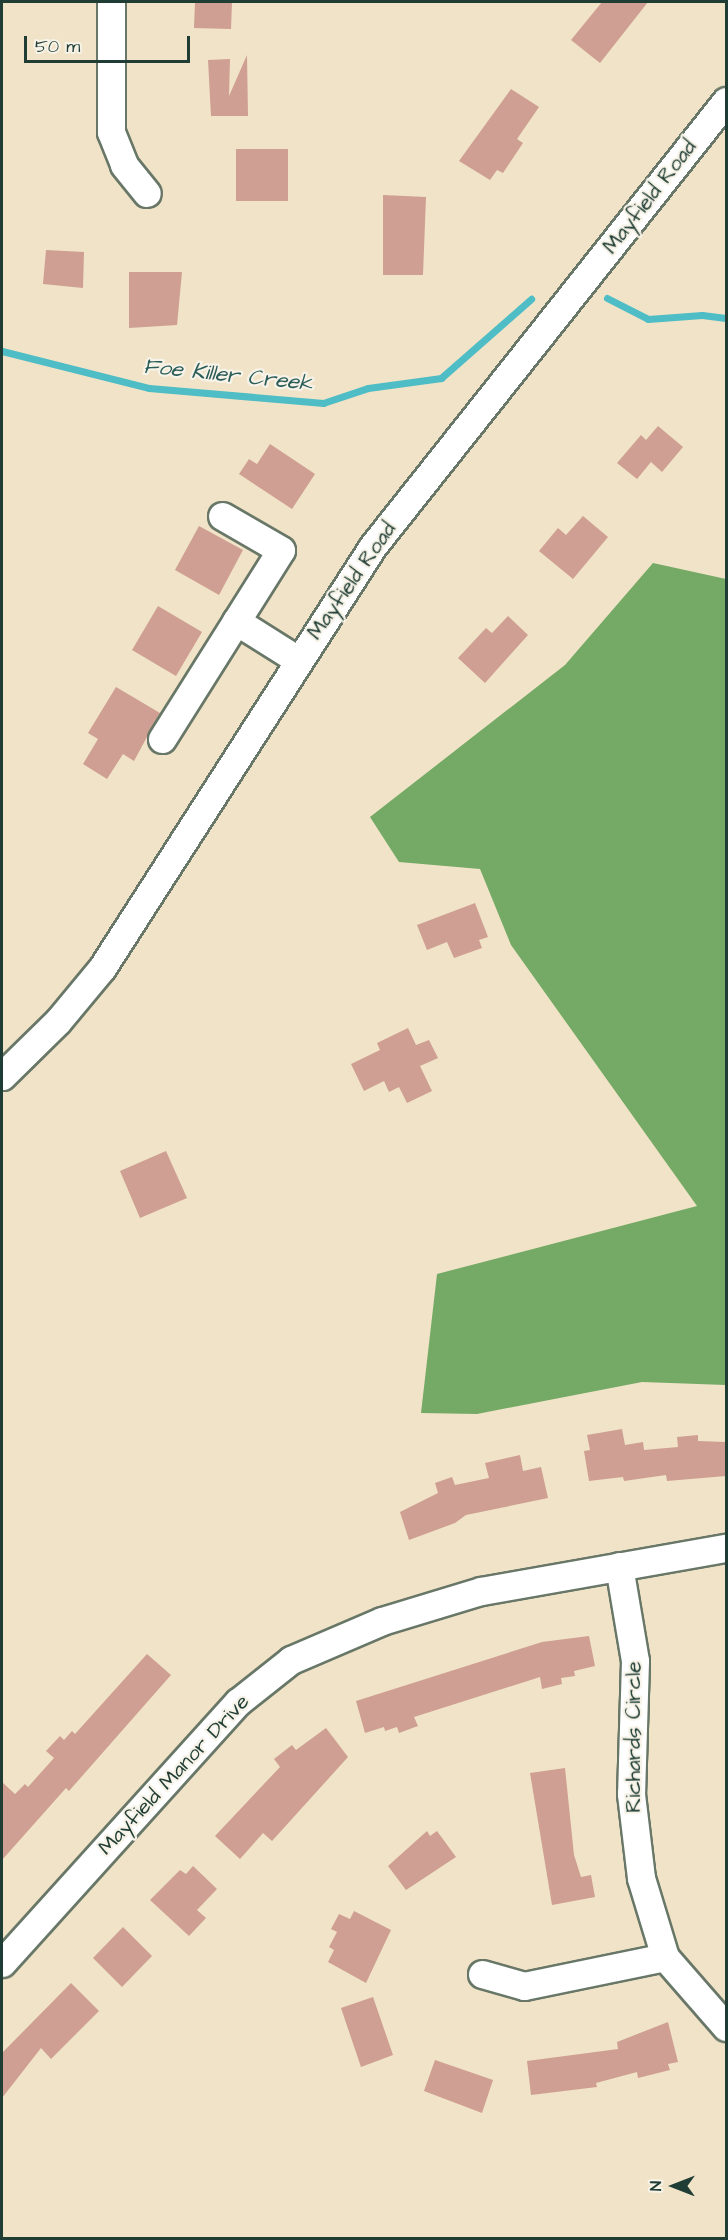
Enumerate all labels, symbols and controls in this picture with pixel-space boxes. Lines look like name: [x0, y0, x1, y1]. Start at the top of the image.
scale bar: [27, 24, 194, 62]
text: 50 m: [35, 34, 80, 59]
street label: Mayfield Road: [598, 135, 702, 259]
water label: Foe Killer Creek: [142, 353, 314, 397]
street label: Mayfield Road: [302, 518, 402, 644]
street label: Richards Circle: [621, 1661, 647, 1813]
street label: Mayfield Manor Drive: [93, 1690, 255, 1860]
north arrow: [644, 2156, 704, 2216]
text: N: [645, 2181, 667, 2191]

